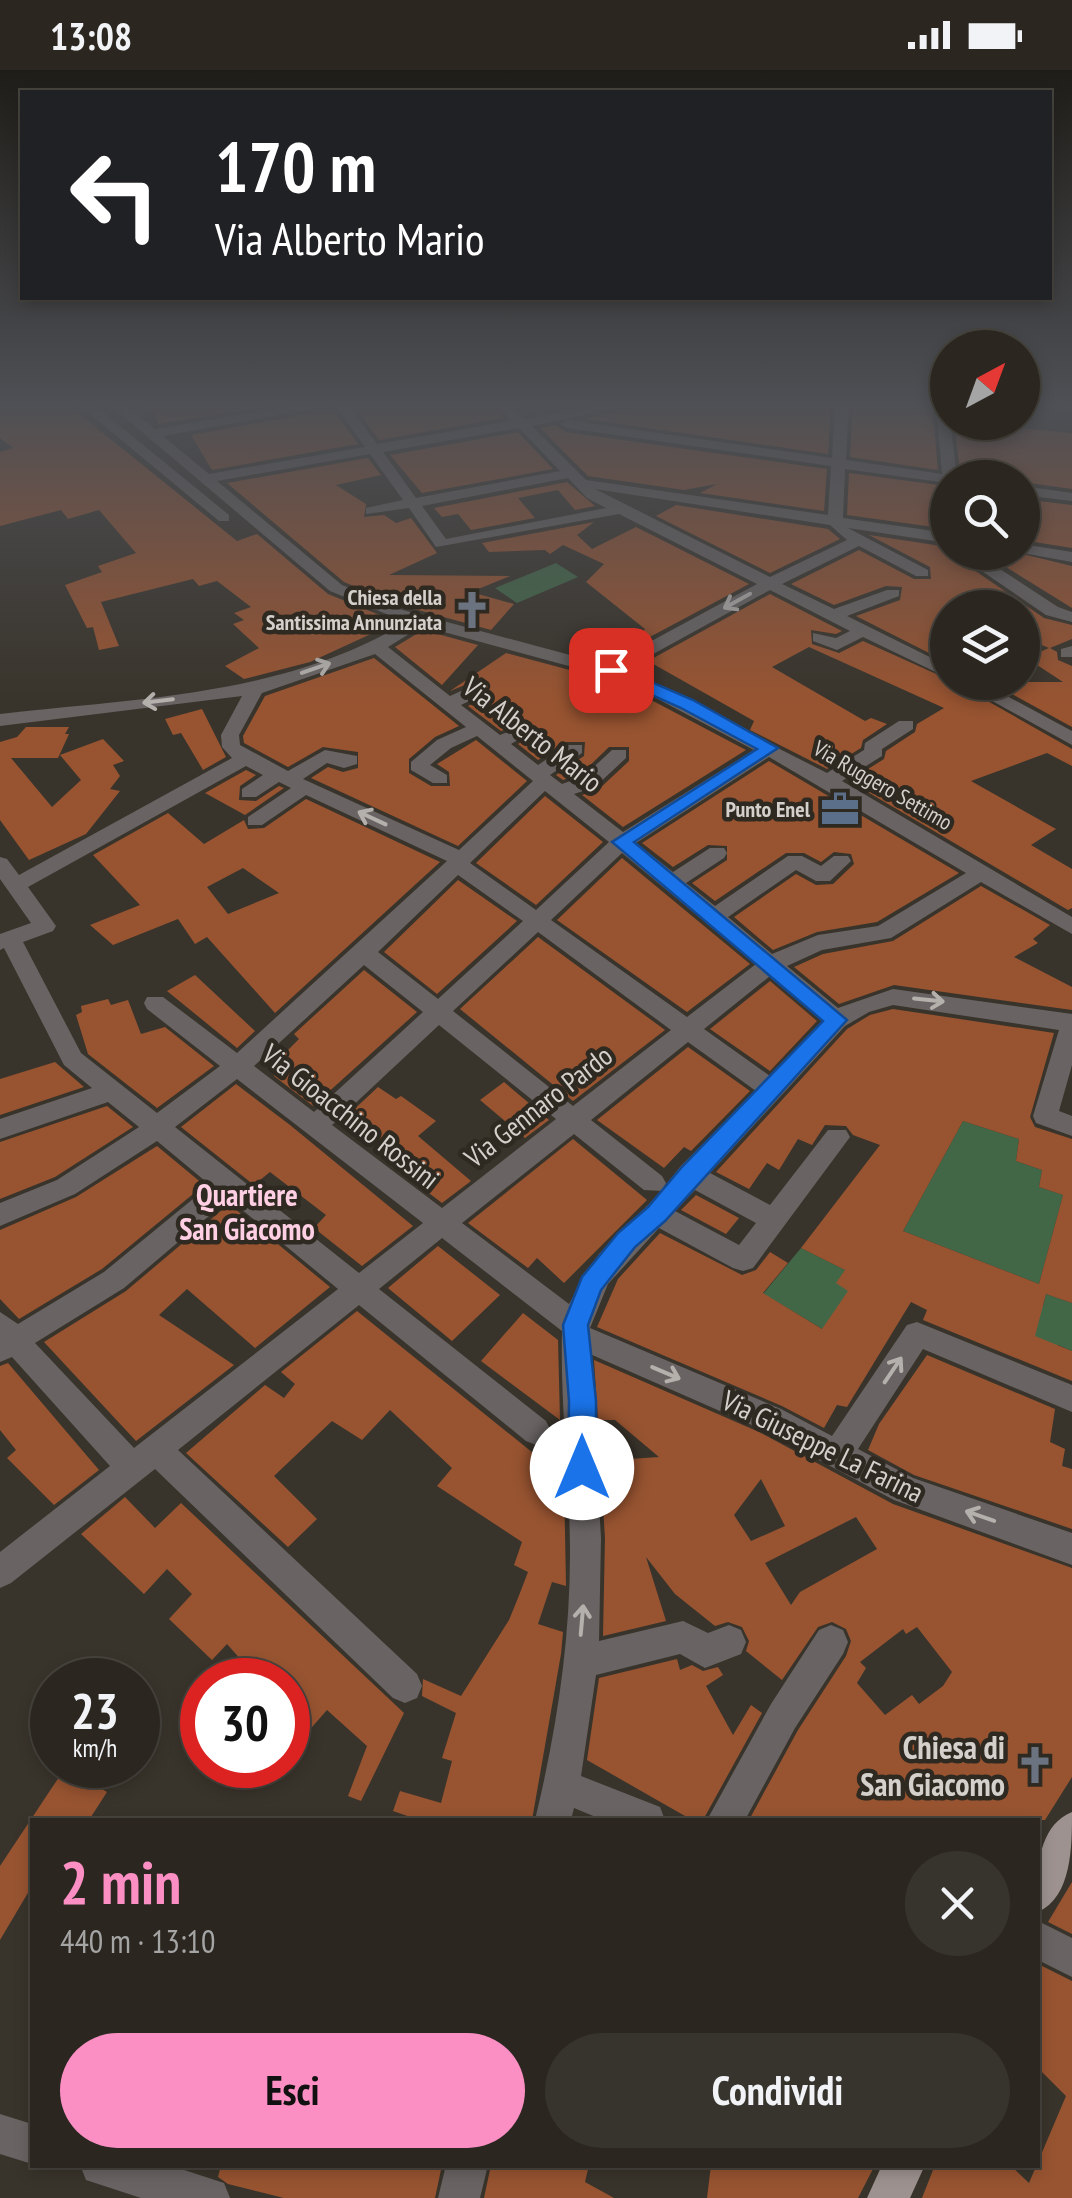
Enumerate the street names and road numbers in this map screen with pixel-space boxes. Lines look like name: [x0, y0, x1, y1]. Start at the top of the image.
street label: Via Alberto Mario: [455, 667, 610, 800]
street label: Via Ruggero Settimo: [808, 733, 958, 836]
street label: Via Gioacchino Rossini: [254, 1035, 447, 1197]
street label: Via Gennaro Pardo: [456, 1037, 620, 1176]
street label: Via Giuseppe La Farina: [715, 1381, 930, 1511]

